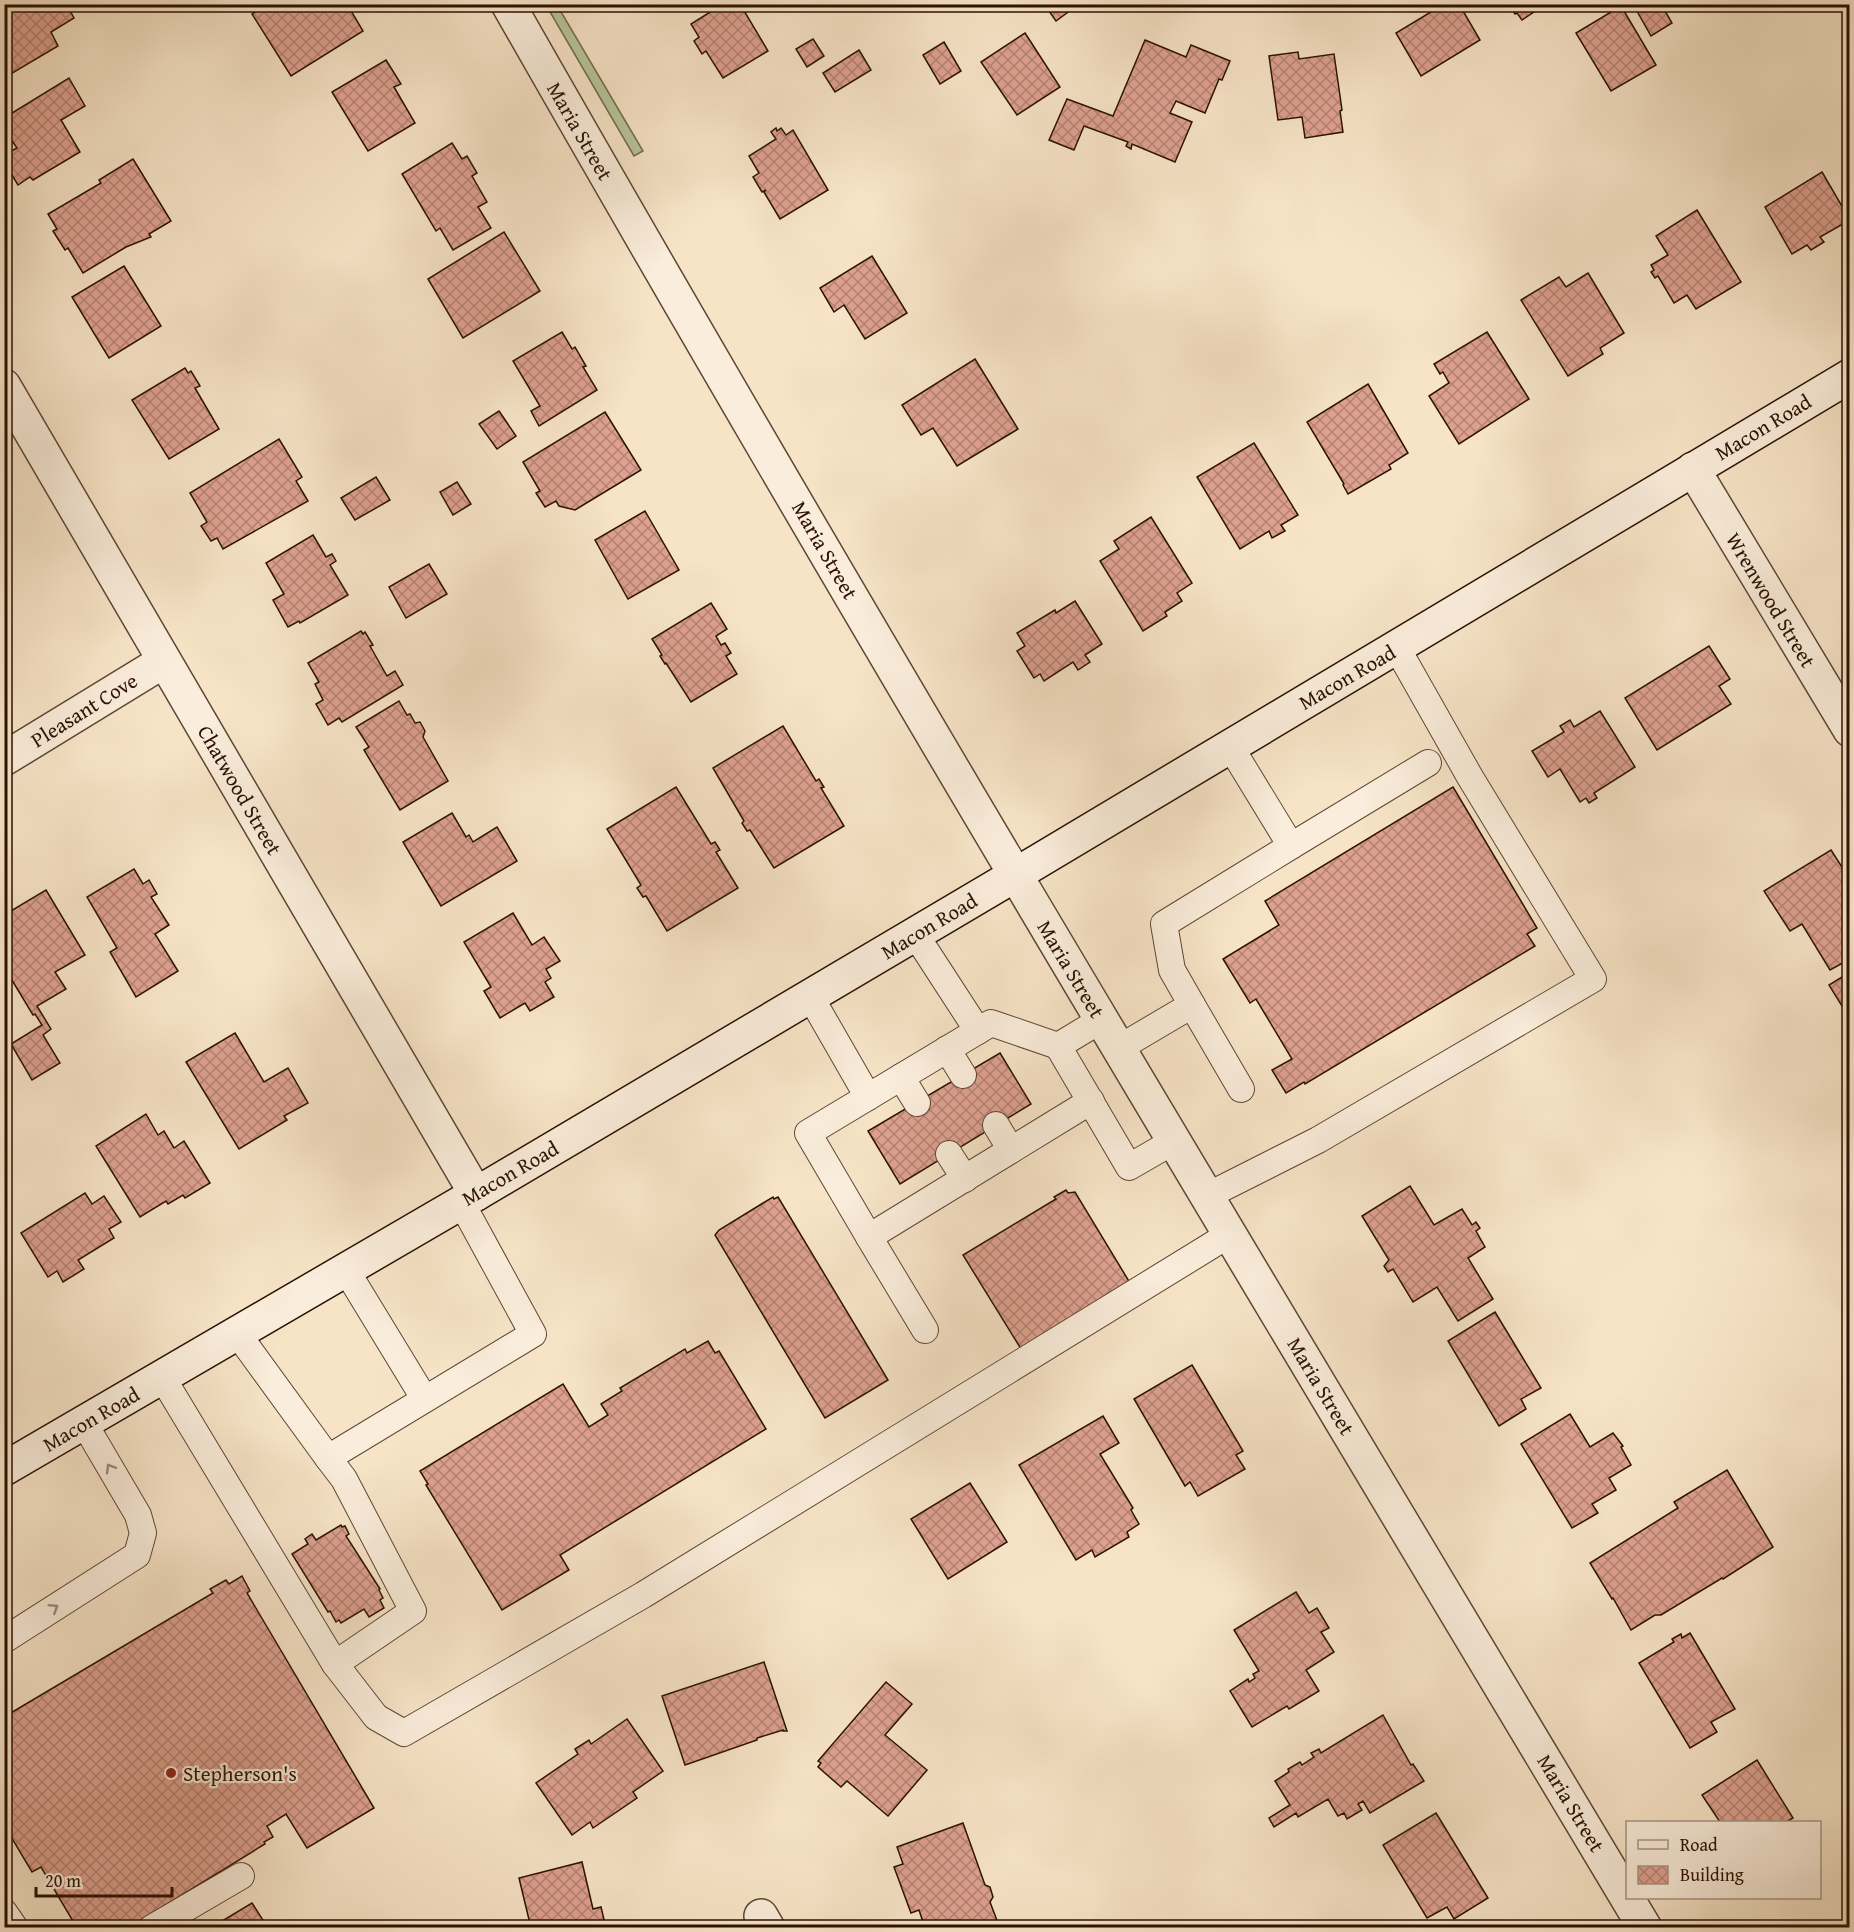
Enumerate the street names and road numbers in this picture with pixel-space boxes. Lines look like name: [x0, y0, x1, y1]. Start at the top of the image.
street label: Maria Street: [539, 76, 621, 187]
street label: Macon Road: [1709, 386, 1818, 468]
street label: Maria Street: [784, 495, 866, 606]
street label: Wrenwood Street: [1718, 527, 1824, 674]
street label: Macon Road: [1293, 636, 1402, 717]
street label: Pleasant Cove: [25, 665, 143, 755]
street label: Chatwood Street: [190, 719, 290, 861]
street label: Macon Road: [875, 885, 984, 967]
street label: Maria Street: [1030, 914, 1113, 1024]
street label: Macon Road: [456, 1132, 565, 1213]
street label: Maria Street: [1280, 1331, 1363, 1441]
street label: Macon Road: [37, 1378, 146, 1459]
street label: Maria Street: [1530, 1748, 1613, 1858]

